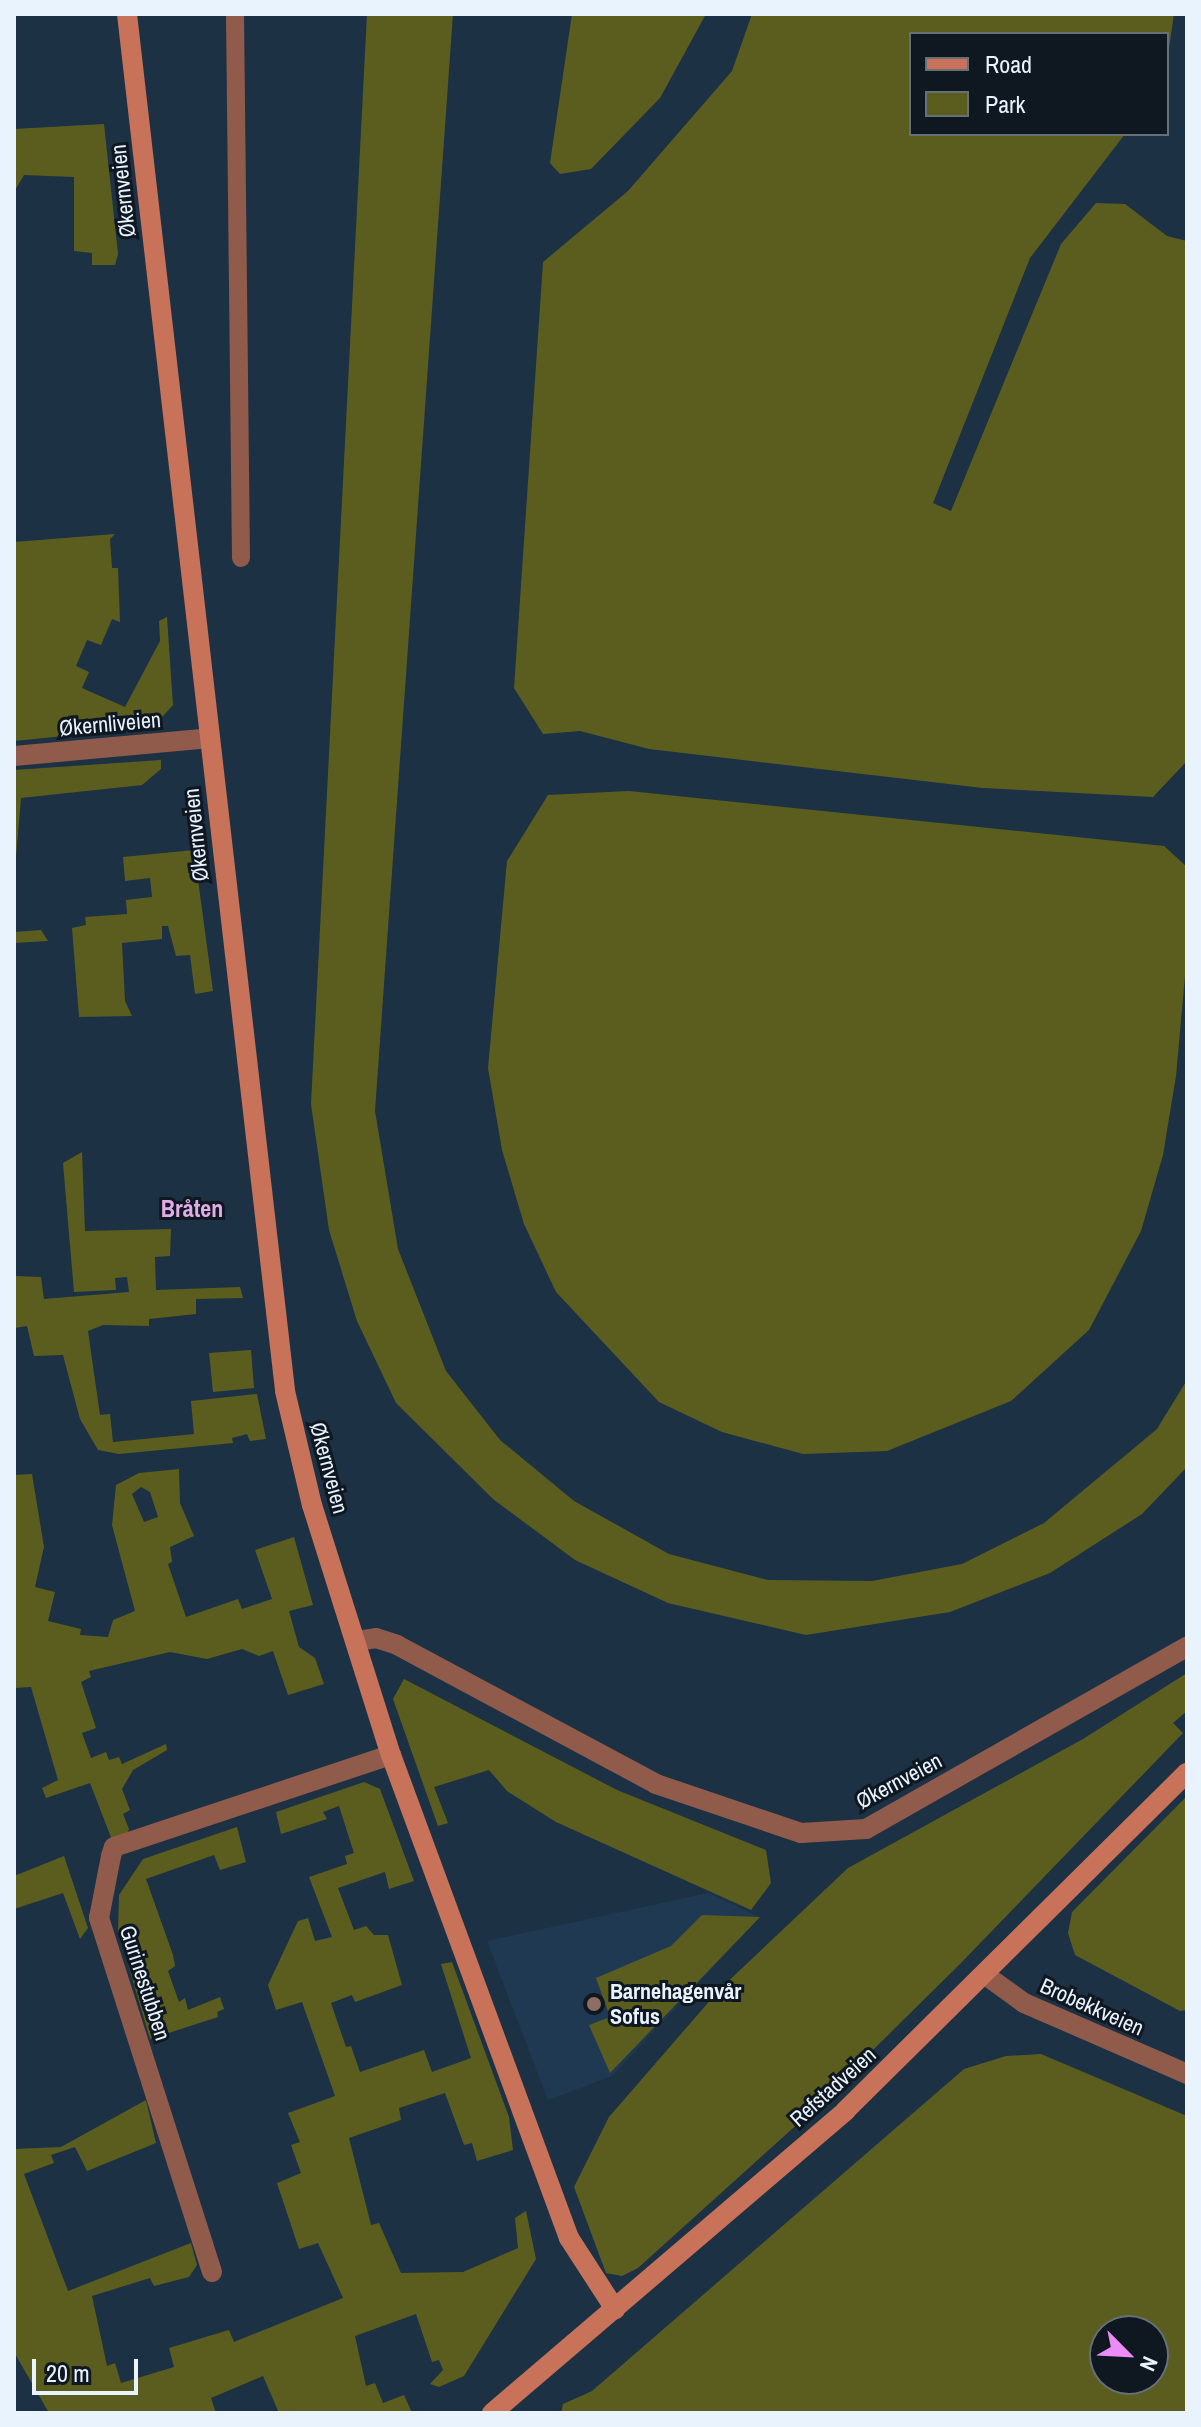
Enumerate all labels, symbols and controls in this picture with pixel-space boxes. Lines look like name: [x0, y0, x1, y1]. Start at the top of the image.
legend: [909, 32, 1169, 136]
text: Road: [985, 48, 1032, 80]
text: Park: [985, 88, 1025, 120]
street label: Økernveien: [105, 143, 141, 239]
street label: Økernliveien: [58, 706, 162, 742]
street label: Økernveien: [178, 787, 214, 883]
district label: Bråten: [161, 1195, 223, 1223]
street label: Økernveien: [304, 1420, 354, 1516]
street label: Økernveien: [852, 1747, 946, 1815]
street label: Gurinestubben: [114, 1922, 176, 2044]
street label: Brobekkveien: [1036, 1973, 1148, 2041]
place label: Barnehagenvår Sofus: [610, 1978, 741, 2030]
marker: Barnehagenvår Sofus: [585, 1995, 603, 2013]
street label: Refstadveien: [785, 2042, 881, 2132]
north arrow: [1089, 2315, 1169, 2395]
scale bar: [36, 2343, 142, 2393]
text: N: [1133, 2352, 1165, 2376]
text: 20 m: [46, 2357, 90, 2389]

